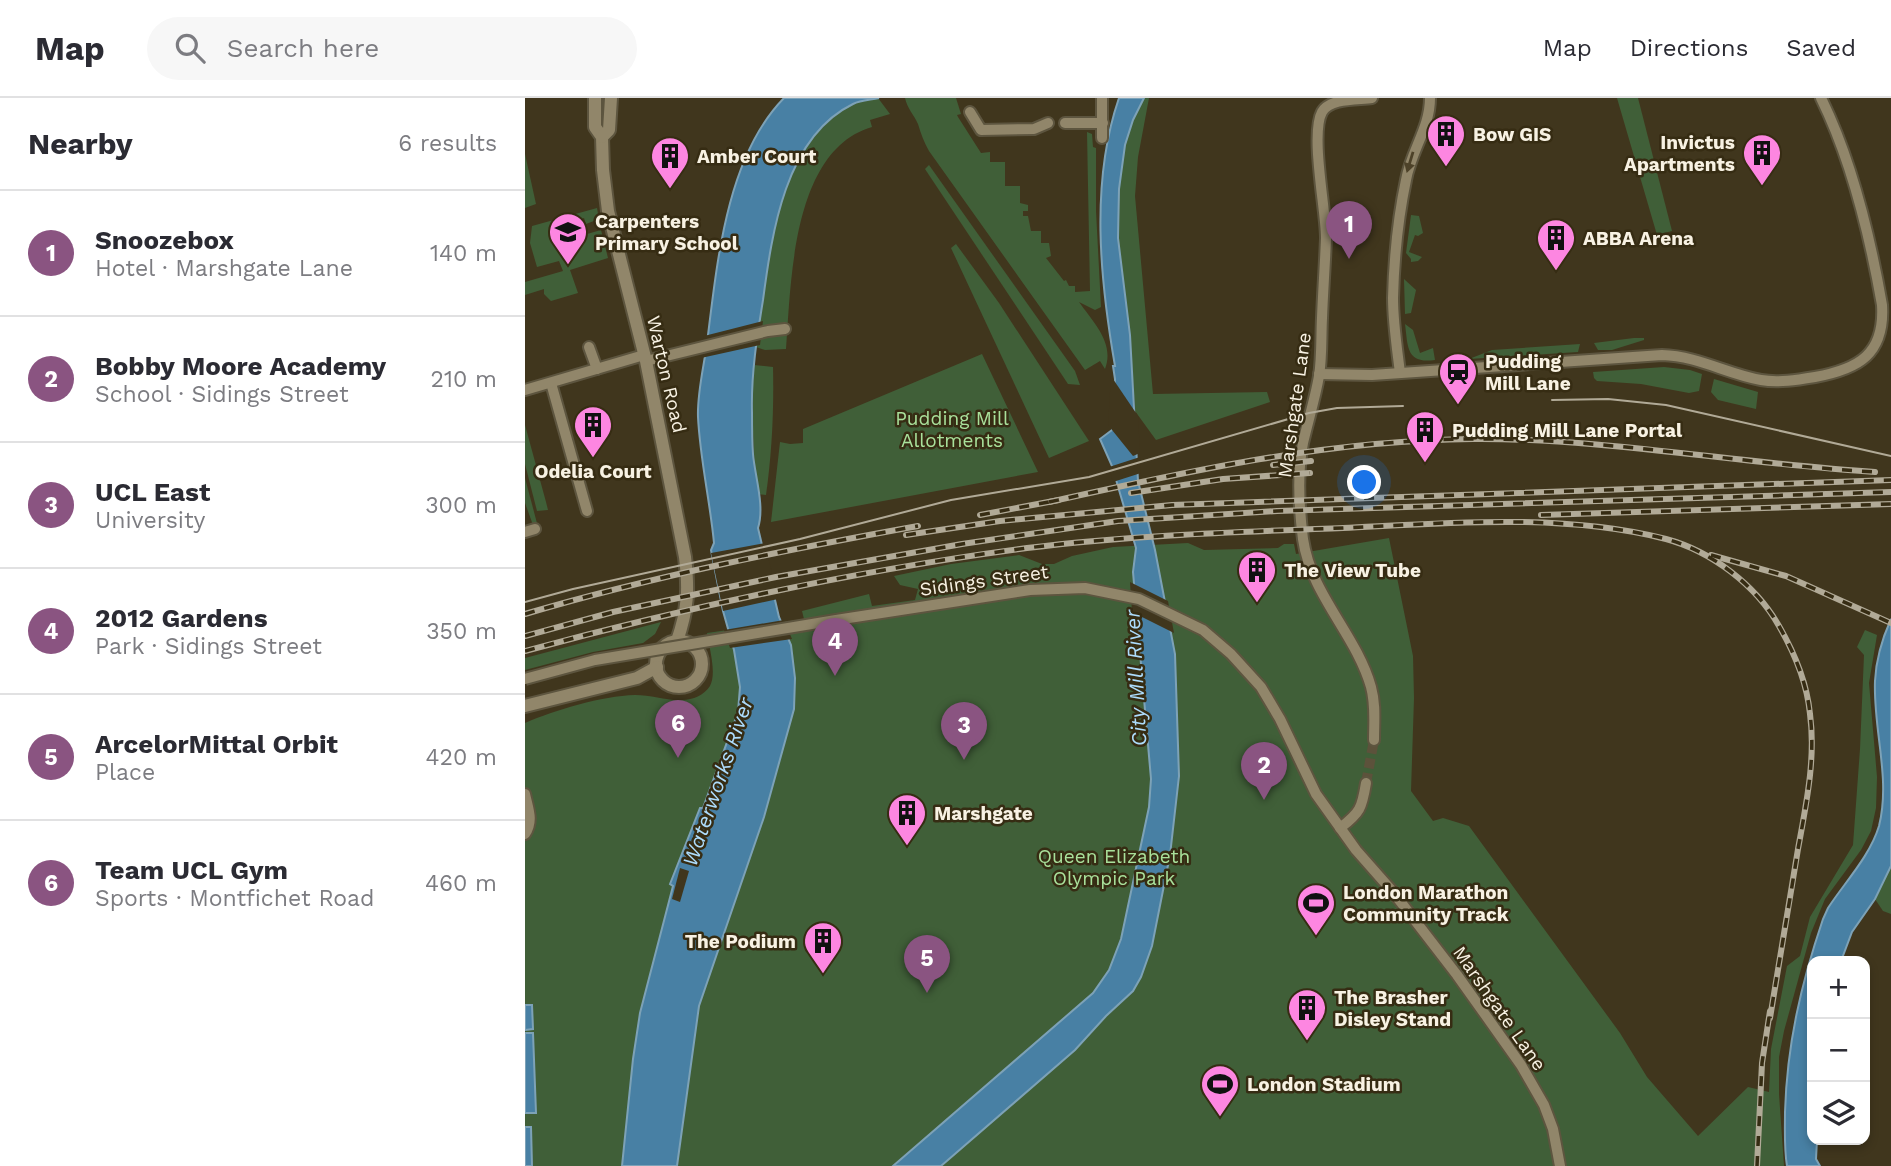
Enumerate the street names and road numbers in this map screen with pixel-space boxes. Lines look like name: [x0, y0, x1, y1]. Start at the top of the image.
street label: Warton Road: [642, 313, 691, 435]
street label: Marshgate Lane: [1273, 331, 1316, 479]
street label: Sidings Street: [918, 560, 1050, 601]
street label: Marshgate Lane: [1448, 942, 1551, 1075]

